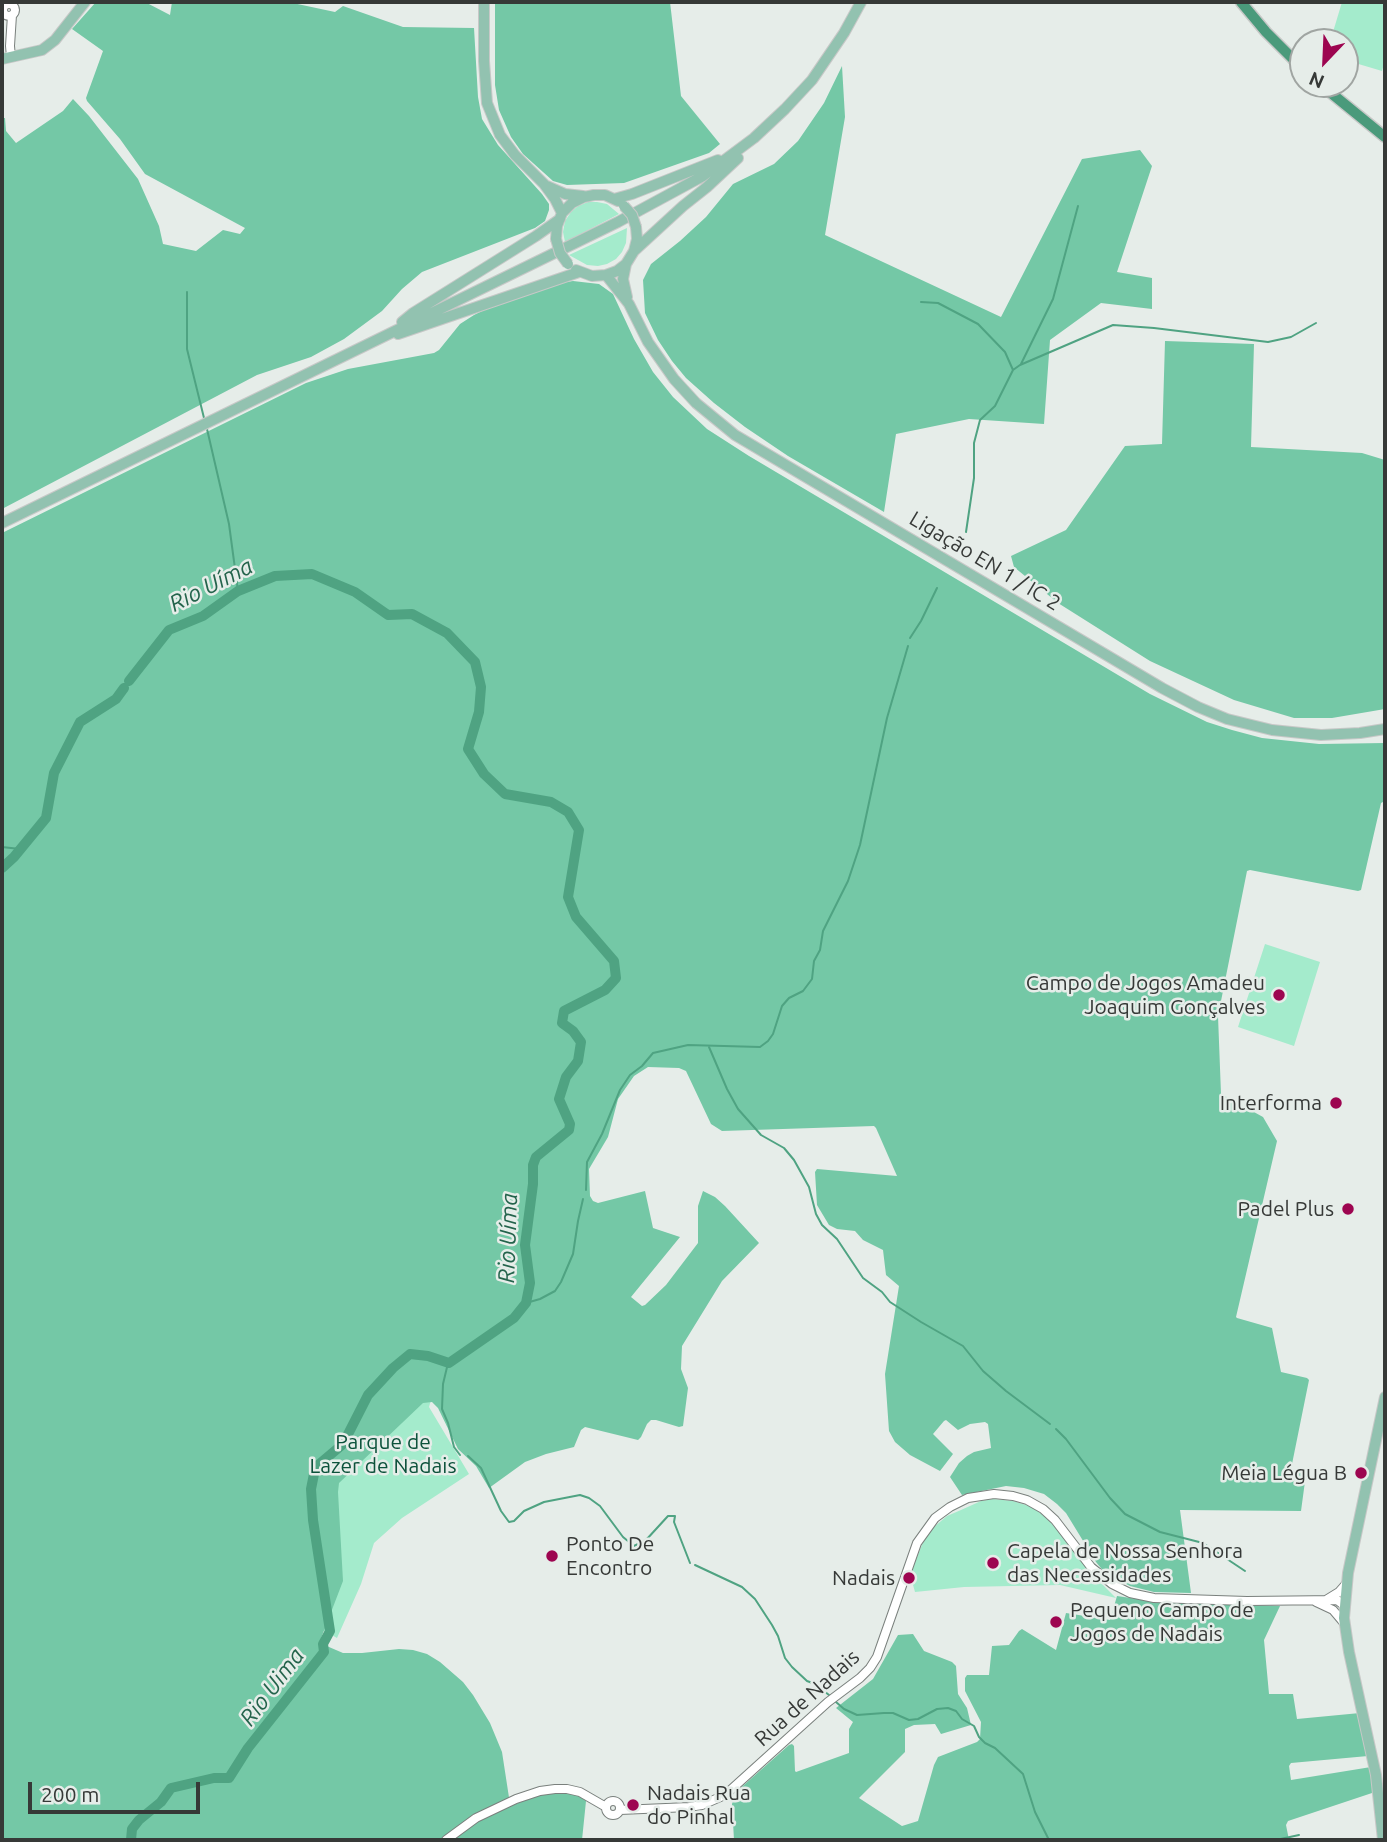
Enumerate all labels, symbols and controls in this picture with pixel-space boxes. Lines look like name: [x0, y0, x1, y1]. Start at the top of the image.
north arrow: [1289, 28, 1359, 98]
text: N: [1306, 68, 1327, 93]
street label: Ligação EN 1 / IC 2: [905, 506, 1065, 616]
water label: Rio Uíma: [165, 552, 257, 618]
place label: Campo de Jogos Amadeu Joaquim Gonçalves: [1026, 970, 1265, 1020]
marker: Campo de Jogos Amadeu Joaquim Gonçalves: [1271, 987, 1287, 1003]
place label: Interforma: [1220, 1090, 1322, 1116]
marker: Interforma: [1328, 1095, 1344, 1111]
water label: Rio Uíma: [493, 1192, 523, 1284]
place label: Padel Plus: [1237, 1196, 1334, 1222]
marker: Padel Plus: [1340, 1201, 1356, 1217]
park label: Parque de Lazer de Nadais: [309, 1429, 457, 1479]
place label: Meia Légua B: [1221, 1460, 1347, 1486]
marker: Meia Légua B: [1353, 1465, 1369, 1481]
place label: Ponto De Encontro: [566, 1531, 654, 1581]
place label: Capela de Nossa Senhora das Necessidades: [1007, 1538, 1243, 1588]
marker: Ponto De Encontro: [544, 1548, 560, 1564]
marker: Capela de Nossa Senhora das Necessidades: [985, 1555, 1001, 1571]
place label: Nadais: [832, 1565, 895, 1591]
marker: Nadais: [901, 1570, 917, 1586]
place label: Pequeno Campo de Jogos de Nadais: [1070, 1597, 1254, 1647]
marker: Pequeno Campo de Jogos de Nadais: [1048, 1614, 1064, 1630]
water label: Rio Uima: [234, 1643, 310, 1731]
street label: Rua de Nadais: [749, 1644, 865, 1752]
scale bar: [32, 1769, 203, 1813]
place label: Nadais Rua do Pinhal: [647, 1780, 751, 1830]
text: 200 m: [41, 1782, 99, 1806]
marker: Nadais Rua do Pinhal: [625, 1797, 641, 1813]

